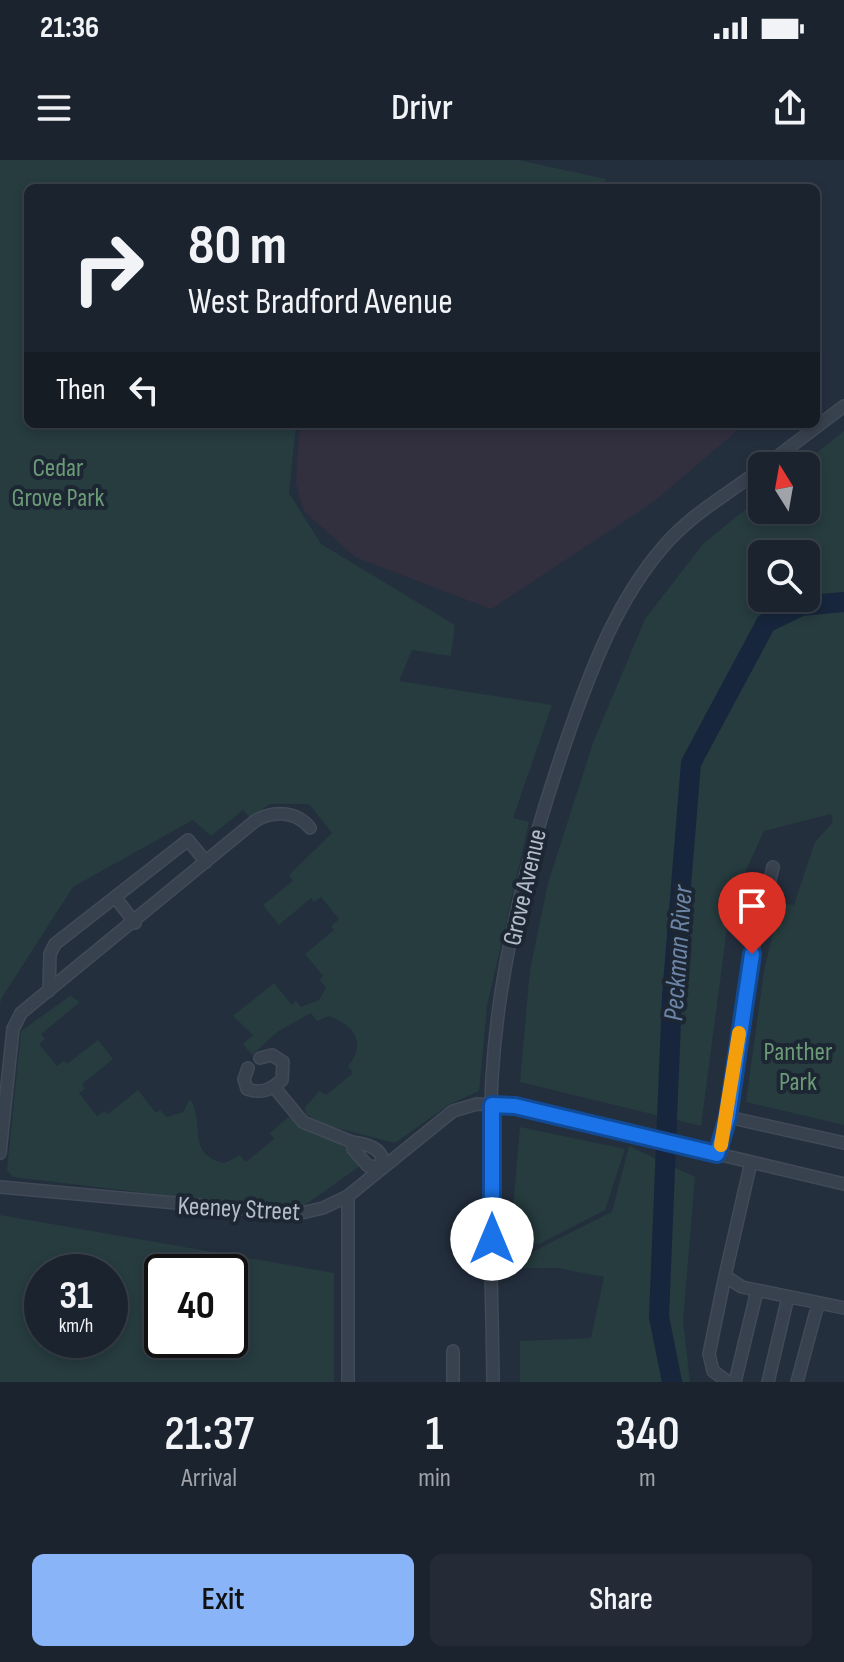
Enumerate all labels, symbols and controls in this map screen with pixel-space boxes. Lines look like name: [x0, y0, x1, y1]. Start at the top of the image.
text: 21:36: [40, 10, 99, 46]
icon: menu: [32, 86, 76, 130]
icon: share: [768, 86, 812, 130]
text: Drivr: [391, 87, 453, 130]
text: 80 m: [188, 213, 287, 280]
icon: right: [56, 216, 160, 320]
text: West Bradford Avenue: [188, 281, 453, 324]
icon: left: [122, 368, 166, 412]
text: Then: [56, 372, 106, 408]
north arrow: [748, 452, 820, 524]
map controls: [748, 452, 820, 612]
park label: Cedar Grove Park: [11, 453, 105, 514]
button: search: [748, 540, 820, 612]
street label: Grove Avenue: [497, 826, 554, 949]
pin: [718, 872, 786, 954]
water label: Peckman River: [657, 883, 700, 1022]
icon: arrive: [730, 884, 774, 928]
park label: Panther Park: [764, 1037, 833, 1098]
street label: Keeney Street: [177, 1191, 301, 1228]
position arrow: [450, 1197, 534, 1281]
speed limit sign: 40: [144, 1254, 248, 1358]
text: 31: [59, 1272, 93, 1320]
text: km/h: [59, 1314, 93, 1338]
text: 21:37: [164, 1406, 254, 1463]
text: 1: [426, 1406, 443, 1463]
text: 340: [615, 1406, 680, 1463]
text: Arrival: [181, 1463, 237, 1494]
text: min: [418, 1463, 451, 1494]
text: m: [639, 1463, 656, 1494]
button: Exit: [32, 1554, 414, 1646]
button: Share: [430, 1554, 812, 1646]

